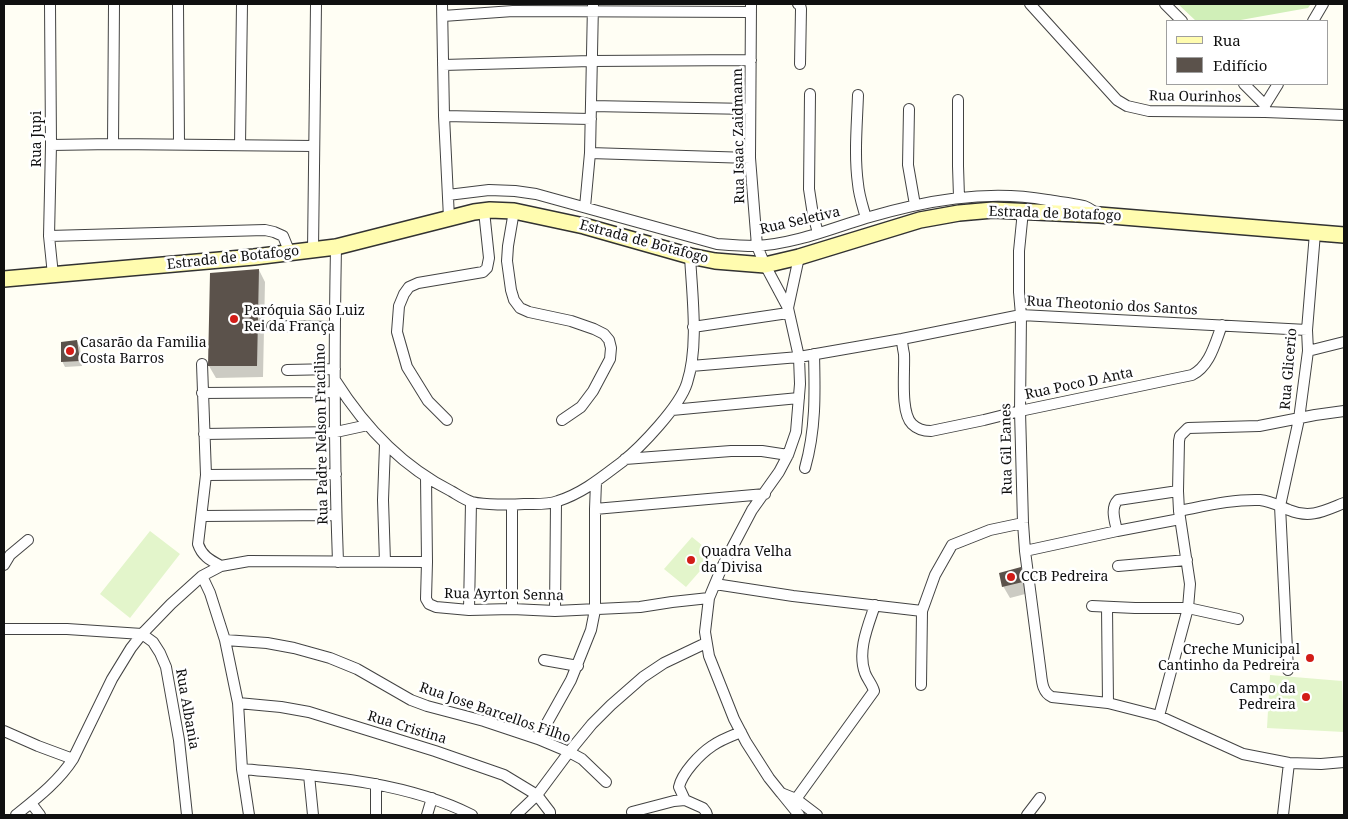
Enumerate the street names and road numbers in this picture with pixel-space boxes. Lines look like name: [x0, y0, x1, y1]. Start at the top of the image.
street label: Rua Isaac Zaidmann: [729, 68, 749, 204]
street label: Rua Ourinhos: [1149, 88, 1241, 106]
street label: Rua Jupi: [29, 111, 45, 167]
street label: Estrada de Botafogo: [988, 203, 1122, 225]
street label: Rua Seletiva: [758, 204, 842, 238]
street label: Estrada de Botafogo: [578, 217, 710, 267]
street label: Estrada de Botafogo: [166, 243, 300, 273]
street label: Rua Theotonio dos Santos: [1026, 293, 1198, 319]
street label: Rua Glicerio: [1277, 327, 1301, 411]
street label: Rua Padre Nelson Fracilino: [312, 343, 332, 525]
street label: Rua Poco D Anta: [1023, 364, 1135, 404]
street label: Rua Gil Eanes: [998, 403, 1016, 495]
street label: Rua Ayrton Senna: [444, 586, 564, 604]
street label: Rua Albania: [172, 667, 202, 751]
street label: Rua Jose Barcellos Filho: [417, 679, 573, 747]
street label: Rua Cristina: [365, 708, 449, 748]

